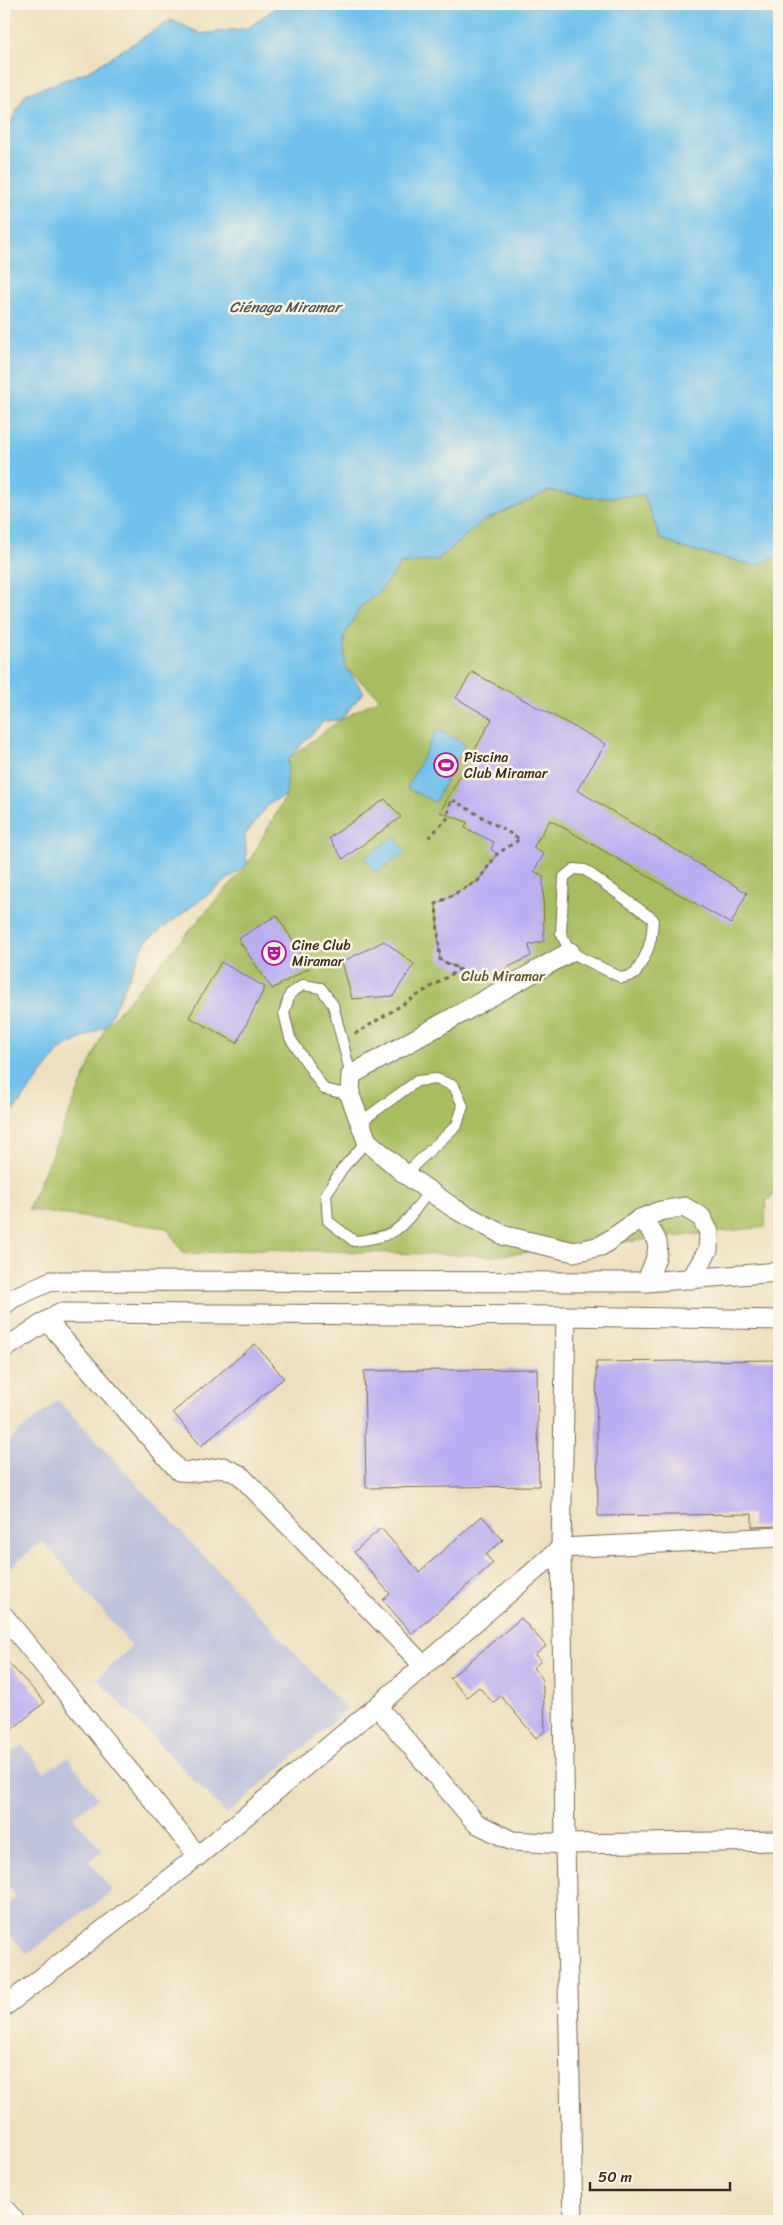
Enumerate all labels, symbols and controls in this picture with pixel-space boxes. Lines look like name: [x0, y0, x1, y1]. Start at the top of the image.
water label: Ciénaga Miramar: [229, 294, 343, 320]
place label: Piscina Club Miramar: [464, 745, 549, 786]
sports icon: Piscina Club Miramar: [433, 752, 459, 778]
place label: Cine Club Miramar: [292, 933, 351, 974]
theatre icon: Cine Club Miramar: [261, 940, 287, 966]
park label: Club Miramar: [461, 964, 546, 989]
scale bar: [590, 2160, 730, 2192]
text: 50 m: [598, 2164, 633, 2190]

